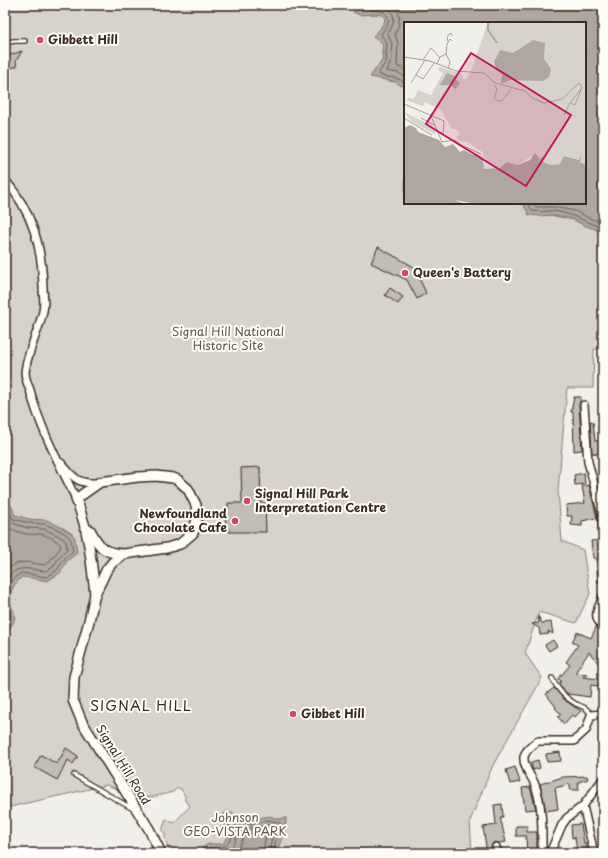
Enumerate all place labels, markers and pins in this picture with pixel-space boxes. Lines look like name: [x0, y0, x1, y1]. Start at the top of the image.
place label: Gibbett Hill: [48, 30, 118, 48]
marker: Gibbett Hill: [35, 35, 45, 45]
place label: Queen's Battery: [413, 263, 511, 281]
marker: Queen's Battery: [400, 268, 410, 278]
place label: Signal Hill Park Interpretation Centre: [255, 484, 387, 516]
marker: Signal Hill Park Interpretation Centre: [242, 496, 252, 506]
place label: Newfoundland Chocolate Cafe: [134, 504, 227, 536]
marker: Newfoundland Chocolate Cafe: [230, 516, 240, 526]
place label: Gibbet Hill: [301, 704, 364, 722]
marker: Gibbet Hill: [288, 709, 298, 719]

